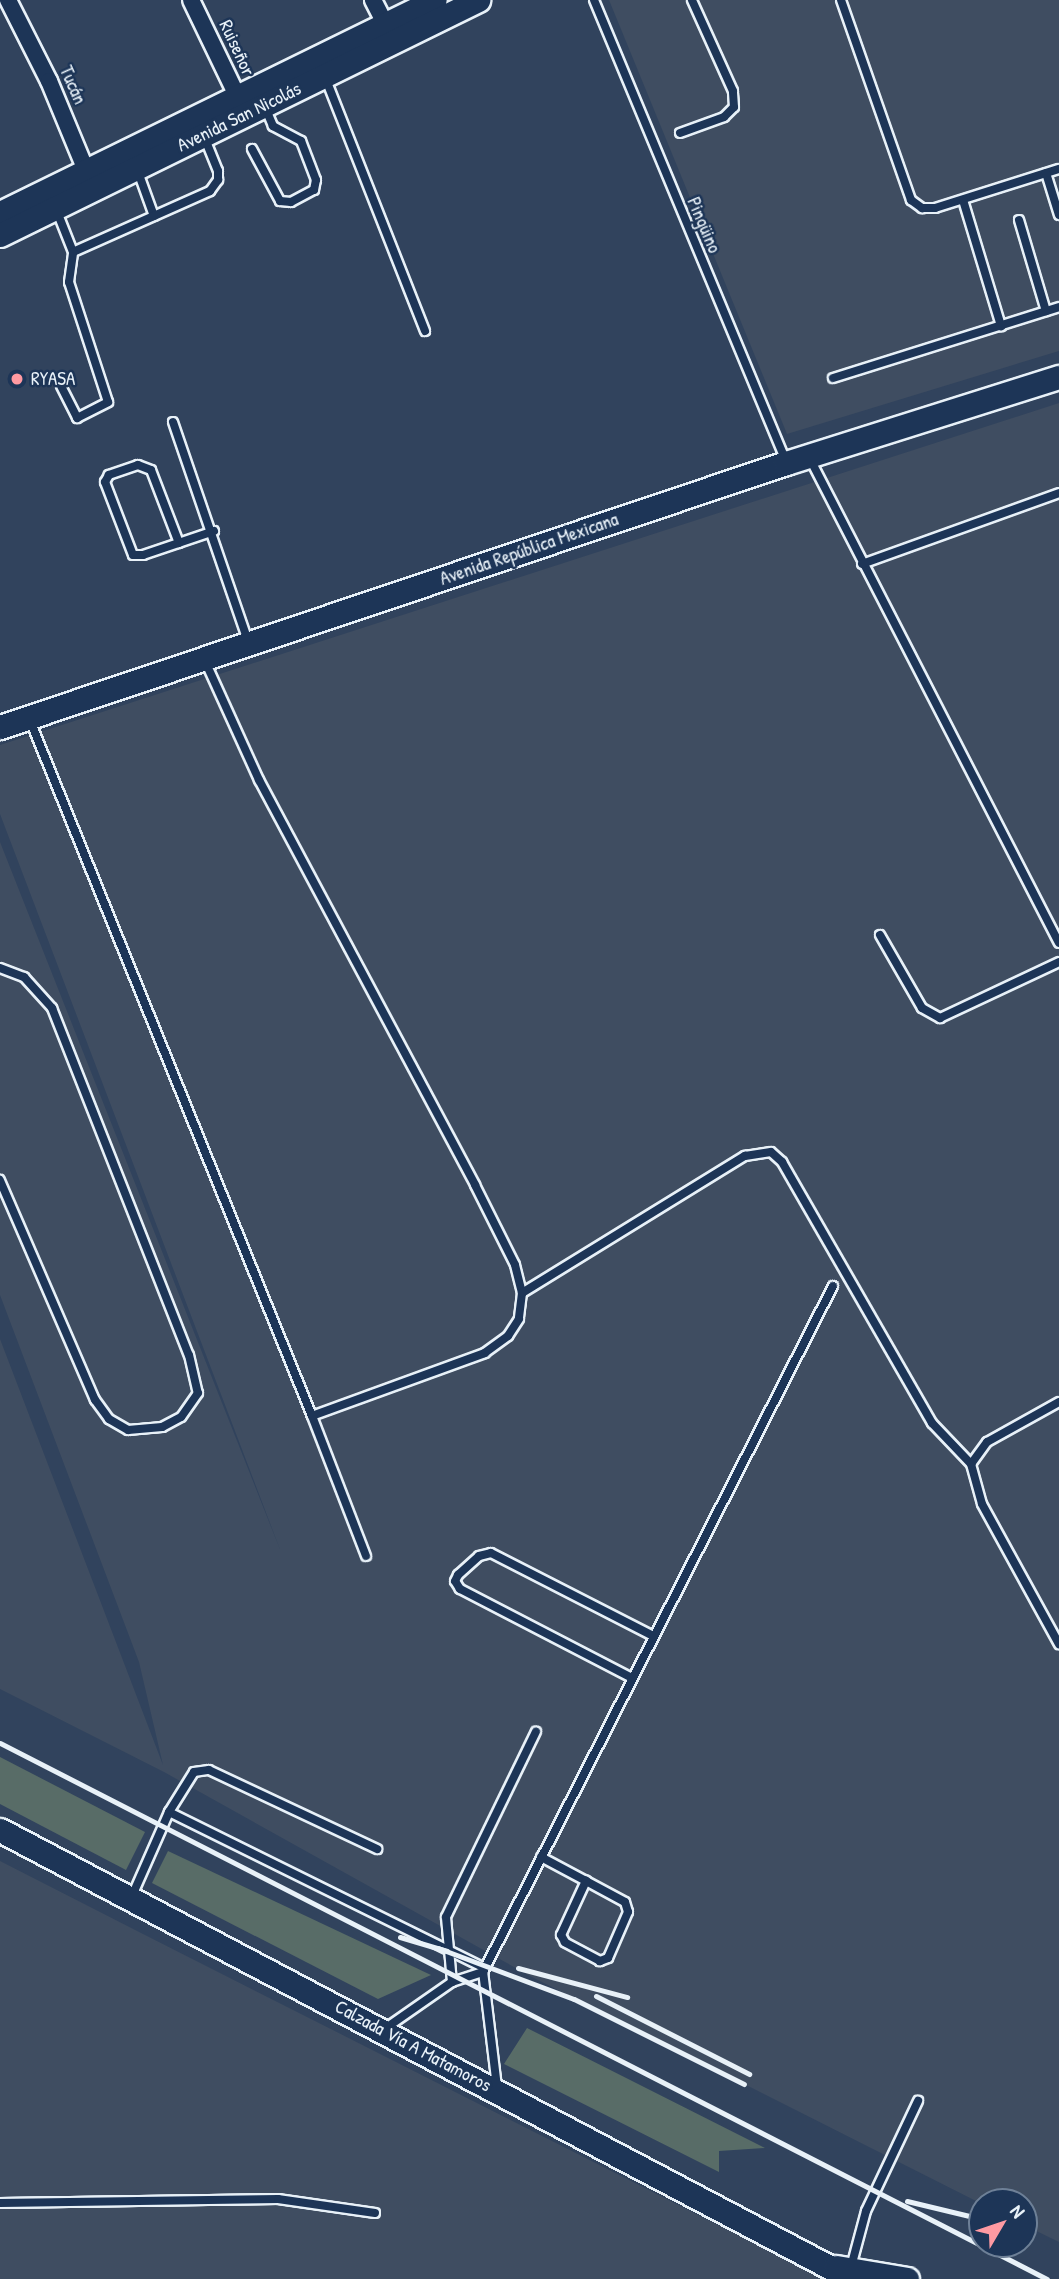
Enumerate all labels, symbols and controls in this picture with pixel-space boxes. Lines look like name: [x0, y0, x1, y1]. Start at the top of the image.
street label: Ruiseñor: [214, 16, 260, 80]
street label: Tucán: [54, 62, 92, 108]
street label: Avenida San Nicolás: [173, 77, 305, 157]
street label: Pingüino: [682, 194, 726, 256]
place label: RYASA: [31, 368, 75, 390]
marker: RYASA: [9, 371, 25, 387]
street label: Avenida República Mexicana: [437, 508, 621, 590]
street label: Calzada Vía A Matamoros: [331, 1995, 495, 2097]
north arrow: [968, 2188, 1038, 2258]
text: N: [1004, 2199, 1031, 2223]

